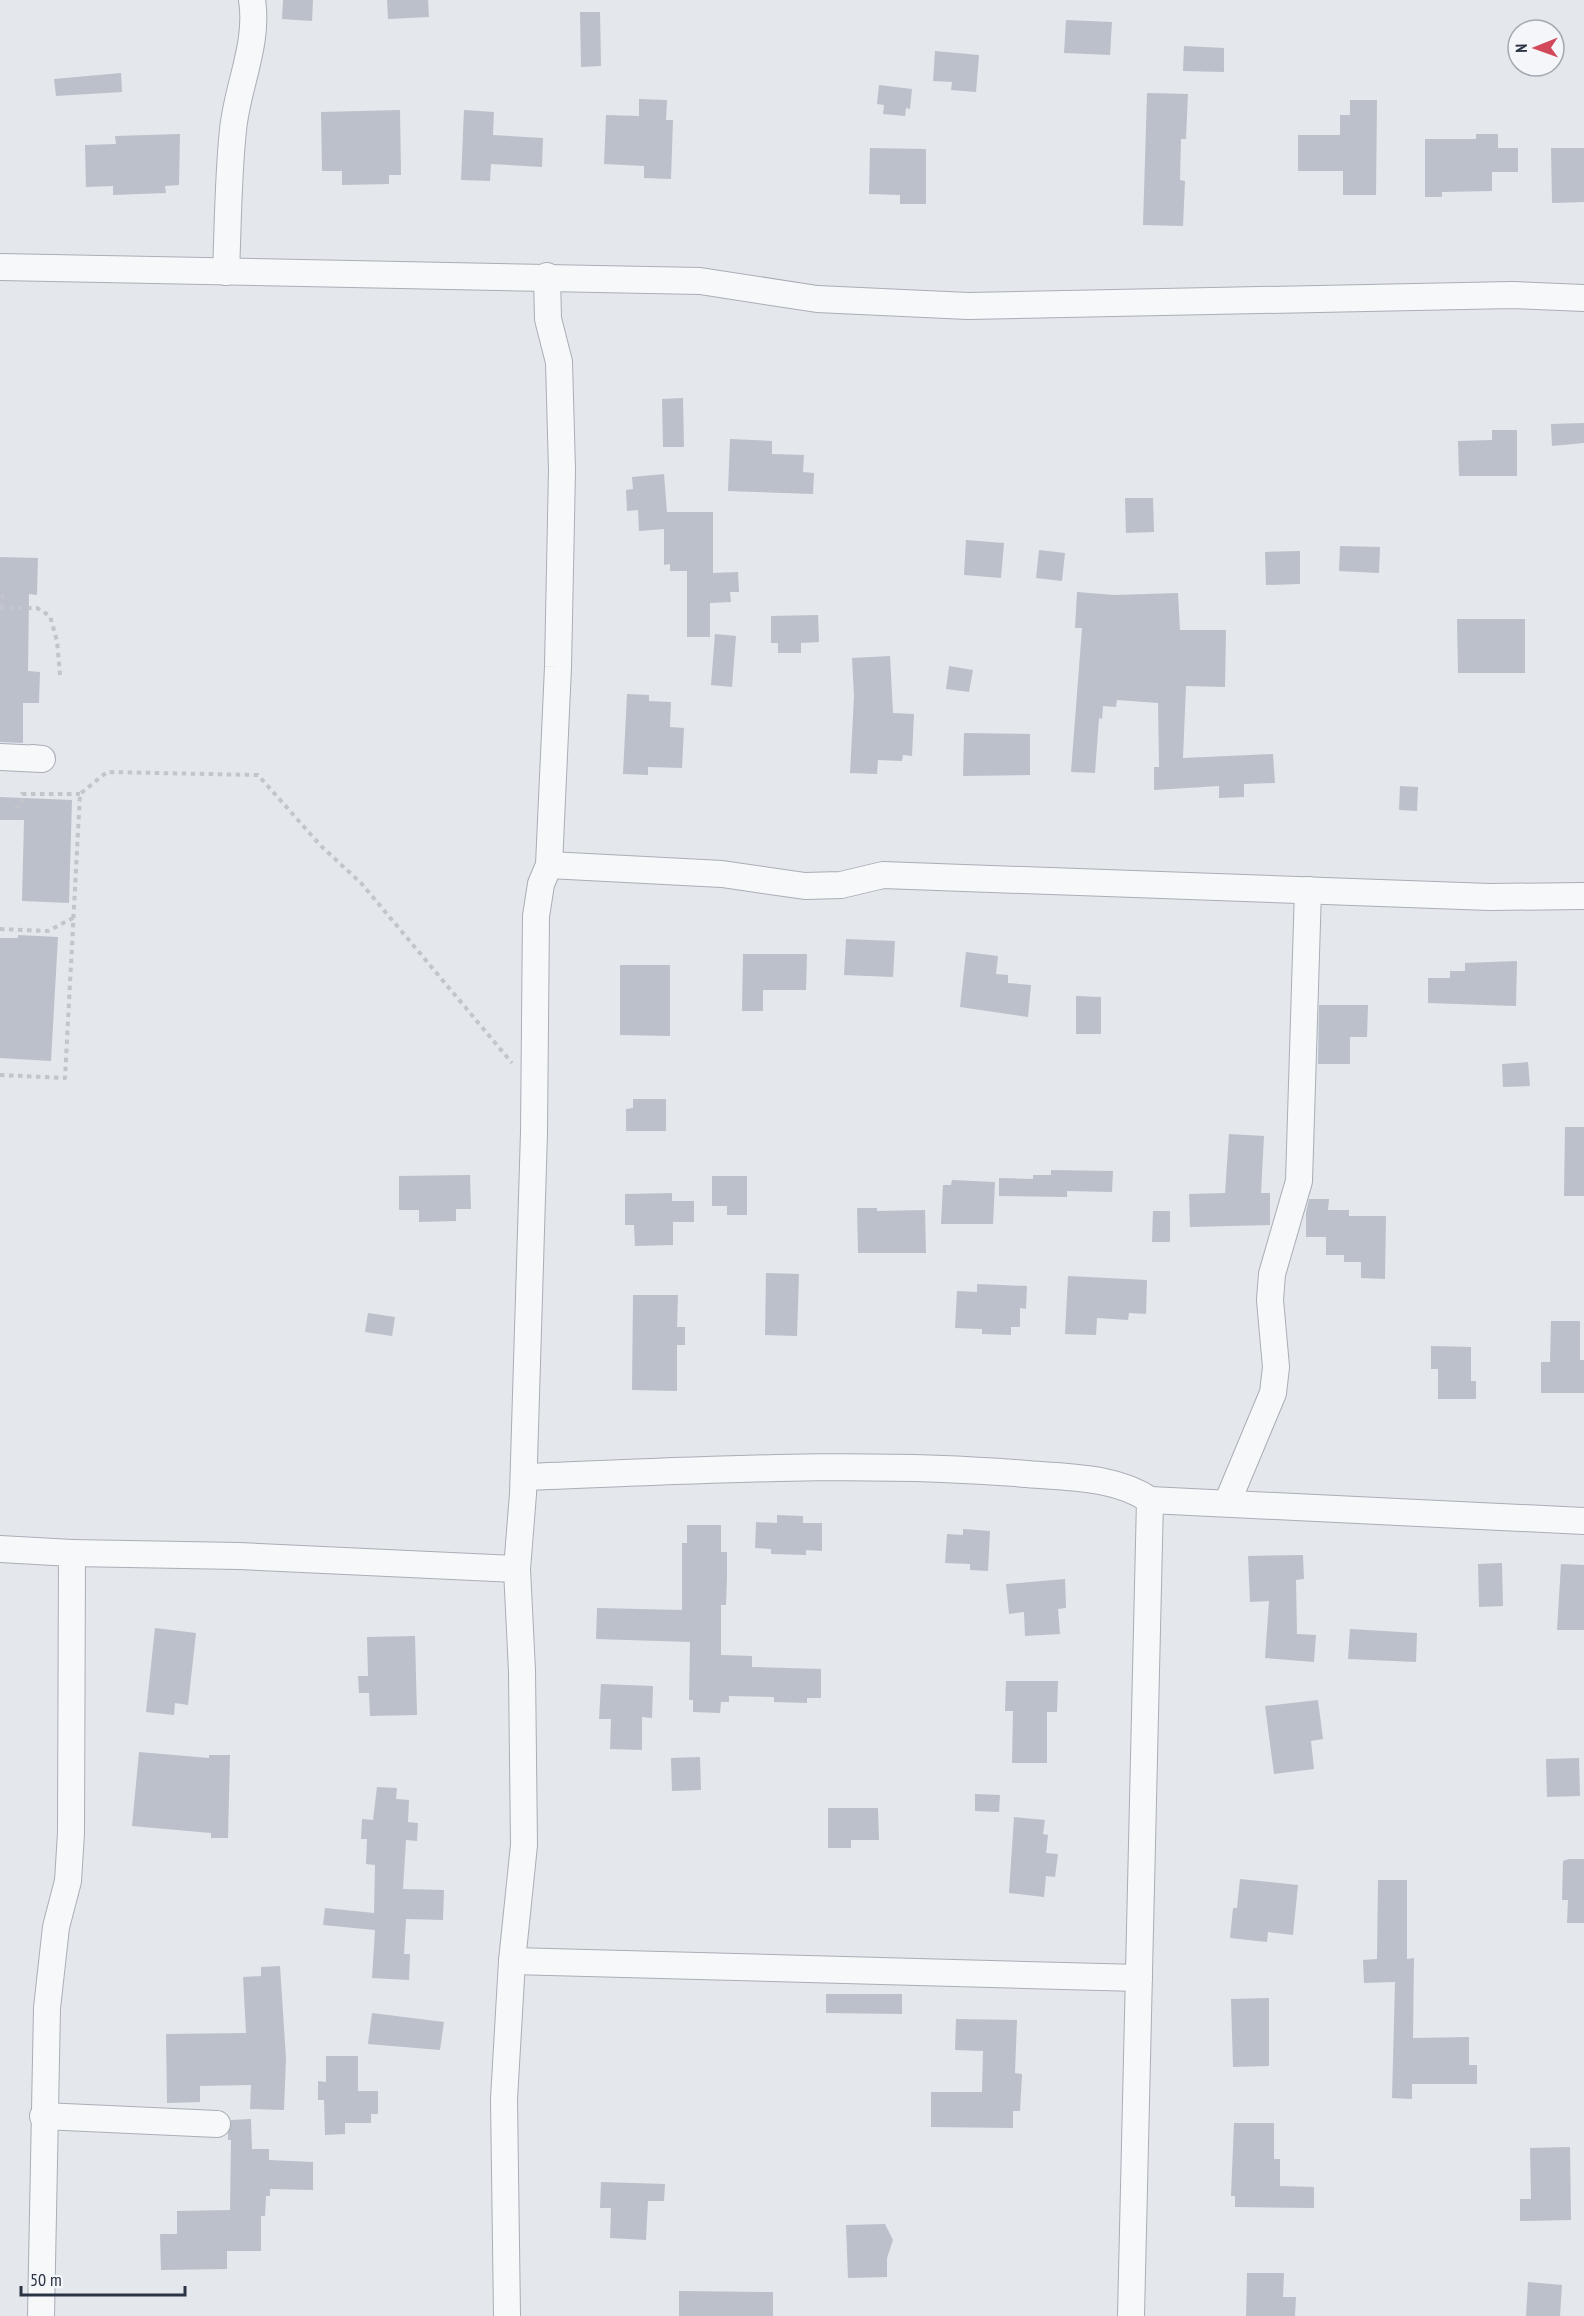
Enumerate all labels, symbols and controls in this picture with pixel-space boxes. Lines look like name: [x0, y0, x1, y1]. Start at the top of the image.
north arrow: [1506, 18, 1566, 78]
text: N: [1511, 44, 1531, 53]
scale bar: [21, 2259, 184, 2297]
text: 50 m: [30, 2268, 62, 2291]

